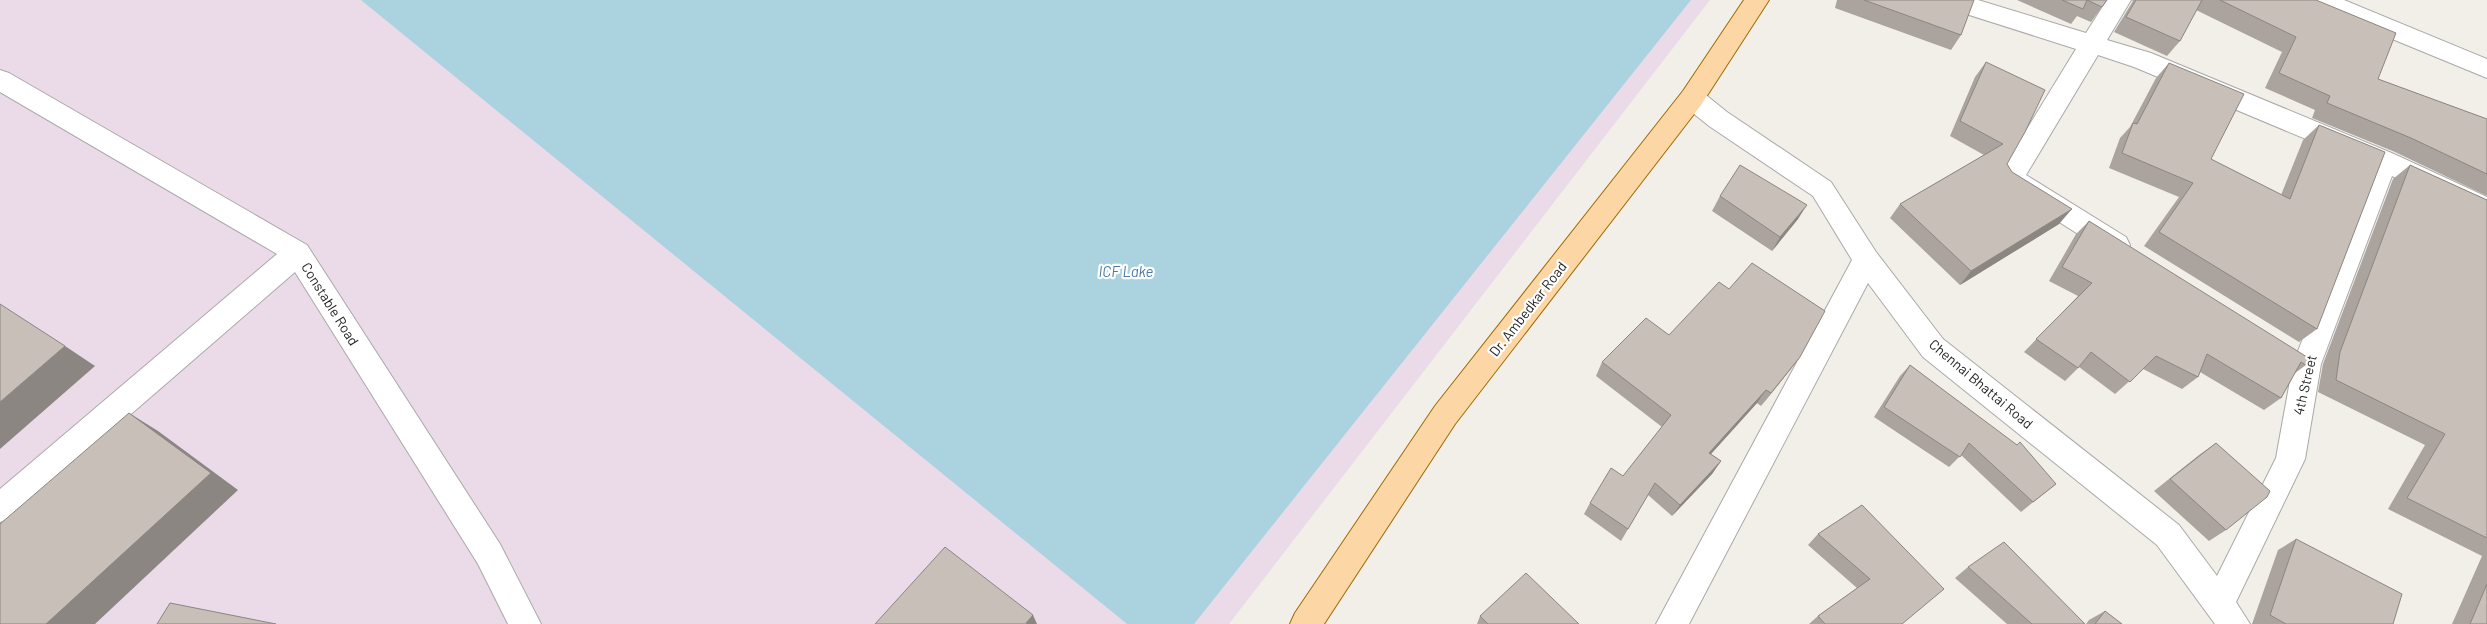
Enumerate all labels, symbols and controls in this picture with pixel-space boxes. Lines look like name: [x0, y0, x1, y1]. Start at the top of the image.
street label: Dr. Ambedkar Road: [1485, 258, 1570, 359]
street label: Constable Road: [298, 259, 363, 348]
water label: ICF Lake: [1099, 262, 1154, 280]
street label: Chennai Bhattai Road: [1926, 335, 2037, 432]
street label: 4th Street: [2289, 353, 2320, 417]

